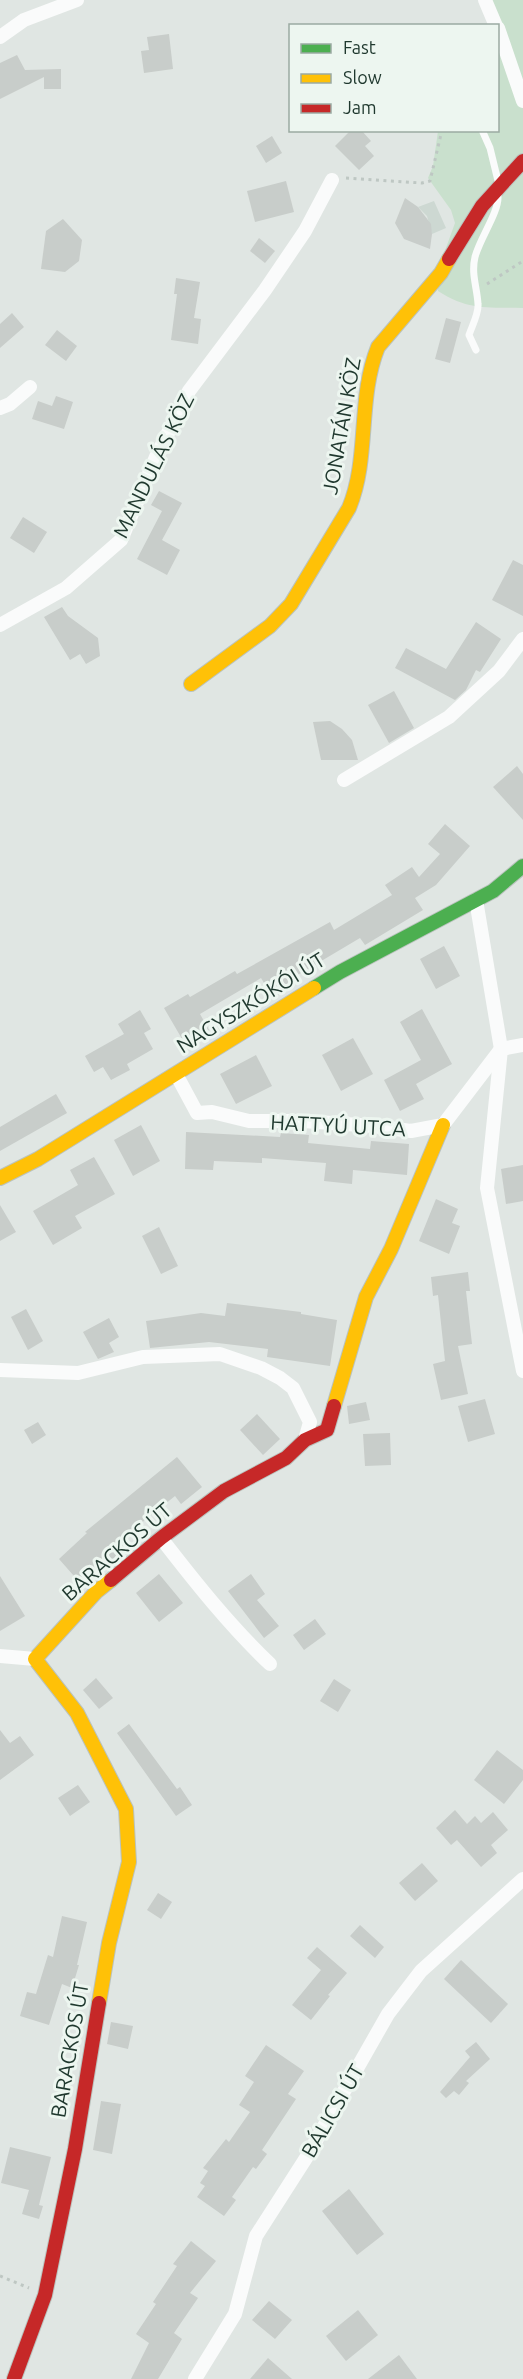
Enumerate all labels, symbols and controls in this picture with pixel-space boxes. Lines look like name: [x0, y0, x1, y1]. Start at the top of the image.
legend: [289, 24, 499, 132]
text: Fast: [343, 37, 376, 57]
text: Slow: [343, 67, 382, 87]
text: Jam: [343, 97, 377, 117]
street label: JONATÁN KÖZ: [317, 355, 365, 496]
street label: MANDULÁS KÖZ: [108, 389, 198, 542]
street label: NAGYSZKÓKÓI ÚT: [172, 947, 329, 1058]
street label: HATTYÚ UTCA: [270, 1109, 407, 1141]
street label: BARACKOS ÚT: [57, 1497, 176, 1605]
street label: BARACKOS ÚT: [45, 1980, 93, 2120]
street label: BÁLICSI ÚT: [296, 2059, 369, 2161]

